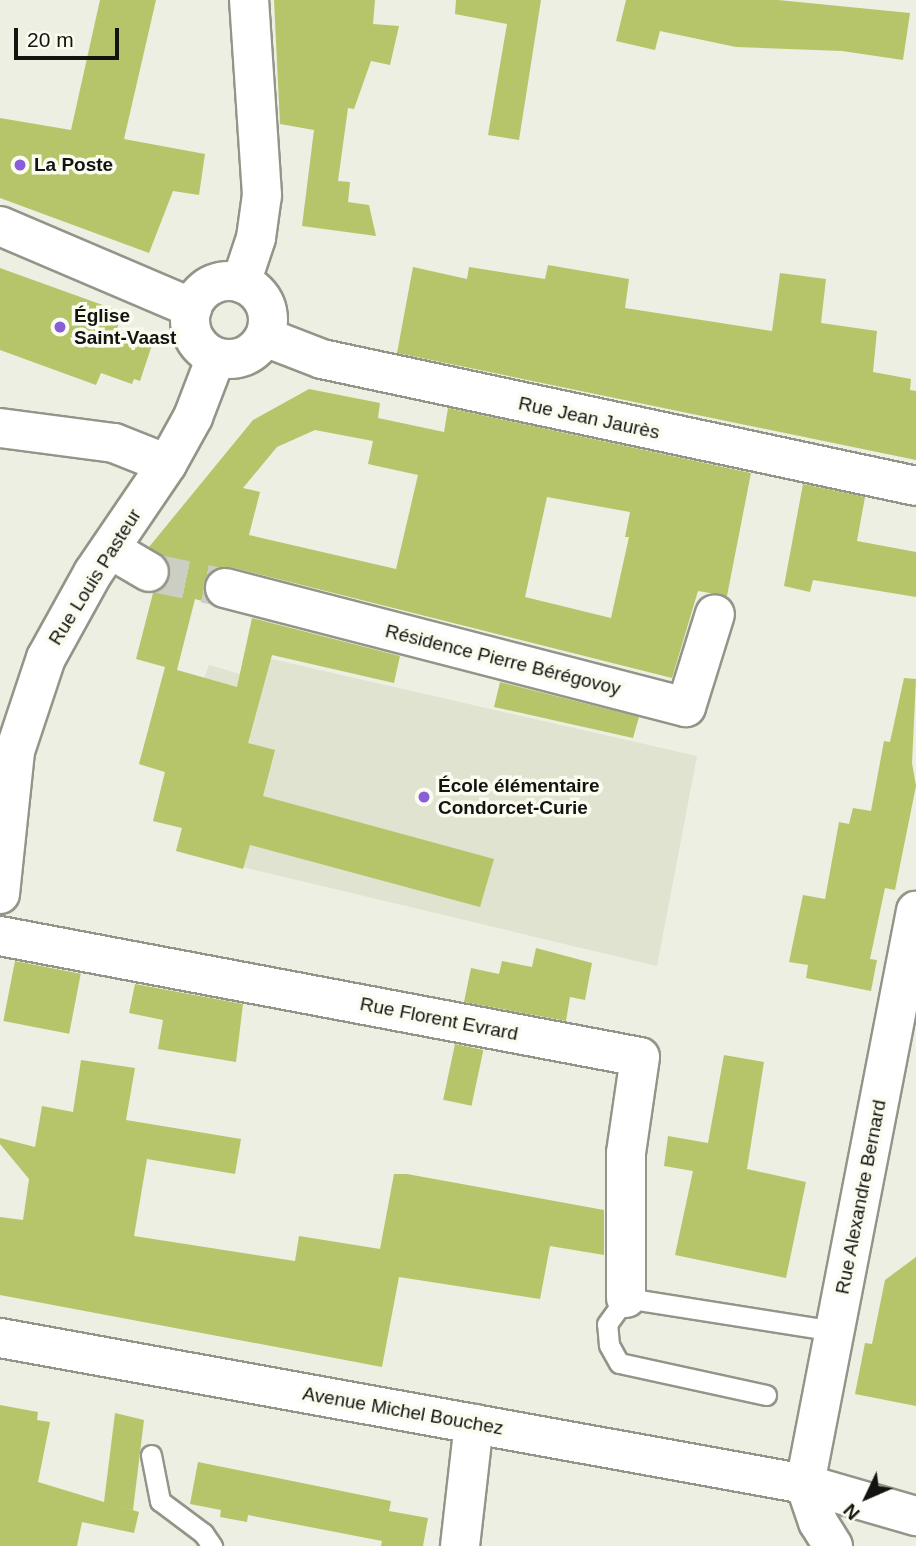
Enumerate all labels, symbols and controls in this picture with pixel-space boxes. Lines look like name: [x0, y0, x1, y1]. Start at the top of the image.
scale bar: [18, 14, 122, 58]
text: 20 m: [27, 28, 74, 51]
place label: La Poste: [34, 154, 113, 176]
marker: La Poste: [12, 157, 28, 173]
place label: Église Saint-Vaast: [74, 305, 176, 349]
marker: Église Saint-Vaast: [52, 319, 68, 335]
street label: Rue Jean Jaurès: [516, 392, 662, 444]
street label: Rue Louis Pasteur: [44, 505, 146, 649]
street label: Résidence Pierre Bérégovoy: [383, 620, 623, 700]
place label: École élémentaire Condorcet-Curie: [438, 775, 600, 819]
marker: École élémentaire Condorcet-Curie: [416, 789, 432, 805]
street label: Rue Florent Evrard: [358, 992, 520, 1046]
street label: Rue Alexandre Bernard: [831, 1097, 891, 1297]
street label: Avenue Michel Bouchez: [301, 1382, 505, 1440]
north arrow: [832, 1462, 902, 1532]
text: N: [839, 1500, 864, 1524]

